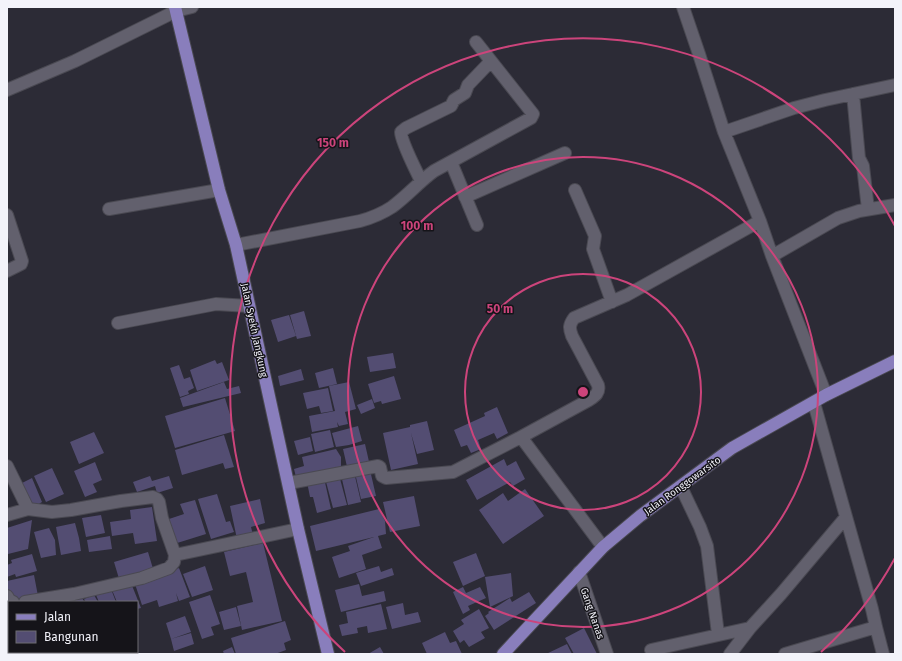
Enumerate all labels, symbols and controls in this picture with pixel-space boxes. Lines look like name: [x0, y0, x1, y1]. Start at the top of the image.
text: 150 m: [317, 136, 349, 150]
text: 100 m: [401, 219, 433, 233]
street label: Jalan Syekh Jangkung: [238, 282, 270, 379]
text: 50 m: [487, 302, 513, 316]
centre of rings: [576, 385, 590, 399]
street label: Jalan Ronggowarsito: [642, 454, 723, 518]
street label: Gang Nanas: [578, 586, 607, 641]
legend: [8, 601, 138, 653]
text: Jalan: [44, 610, 71, 624]
text: Bangunan: [44, 630, 99, 644]

